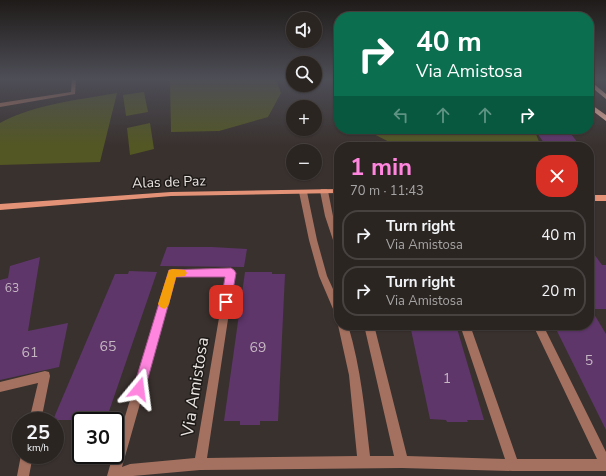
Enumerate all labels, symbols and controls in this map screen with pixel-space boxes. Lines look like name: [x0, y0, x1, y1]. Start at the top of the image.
map controls: [286, 12, 322, 180]
button: sound: [286, 12, 322, 48]
text: 40 m: [416, 23, 482, 61]
icon: right: [350, 28, 402, 80]
button: search: [286, 56, 322, 92]
text: Via Amistosa: [416, 59, 522, 83]
button: +: [286, 100, 322, 136]
icon: left: [390, 104, 412, 126]
icon: ahead: [432, 104, 454, 126]
icon: ahead: [474, 104, 496, 126]
icon: right: [516, 104, 538, 126]
button: −: [286, 144, 322, 180]
text: 1 min: [350, 151, 412, 183]
button: close: [536, 155, 578, 197]
street label: Alas de Paz: [132, 171, 207, 193]
text: 70 m · 11:43: [350, 182, 424, 200]
text: Turn right: [386, 216, 455, 236]
icon: right: [352, 224, 374, 246]
text: 40 m: [541, 225, 576, 245]
text: Via Amistosa: [386, 236, 463, 254]
text: Turn right: [386, 272, 455, 292]
house number: 63: [5, 280, 19, 296]
icon: right: [352, 280, 374, 302]
text: 20 m: [541, 281, 576, 301]
pin: [209, 285, 243, 319]
icon: arrive: [215, 291, 237, 313]
text: Via Amistosa: [386, 292, 463, 310]
street label: Via Amistosa: [176, 336, 214, 439]
house number: 65: [100, 337, 116, 356]
house number: 69: [250, 338, 266, 357]
house number: 61: [22, 343, 38, 362]
house number: 5: [585, 351, 593, 370]
position arrow: [118, 368, 160, 410]
house number: 1: [443, 369, 451, 388]
speed limit sign: 30: [72, 412, 124, 464]
text: 25: [26, 419, 50, 446]
text: km/h: [27, 441, 49, 455]

